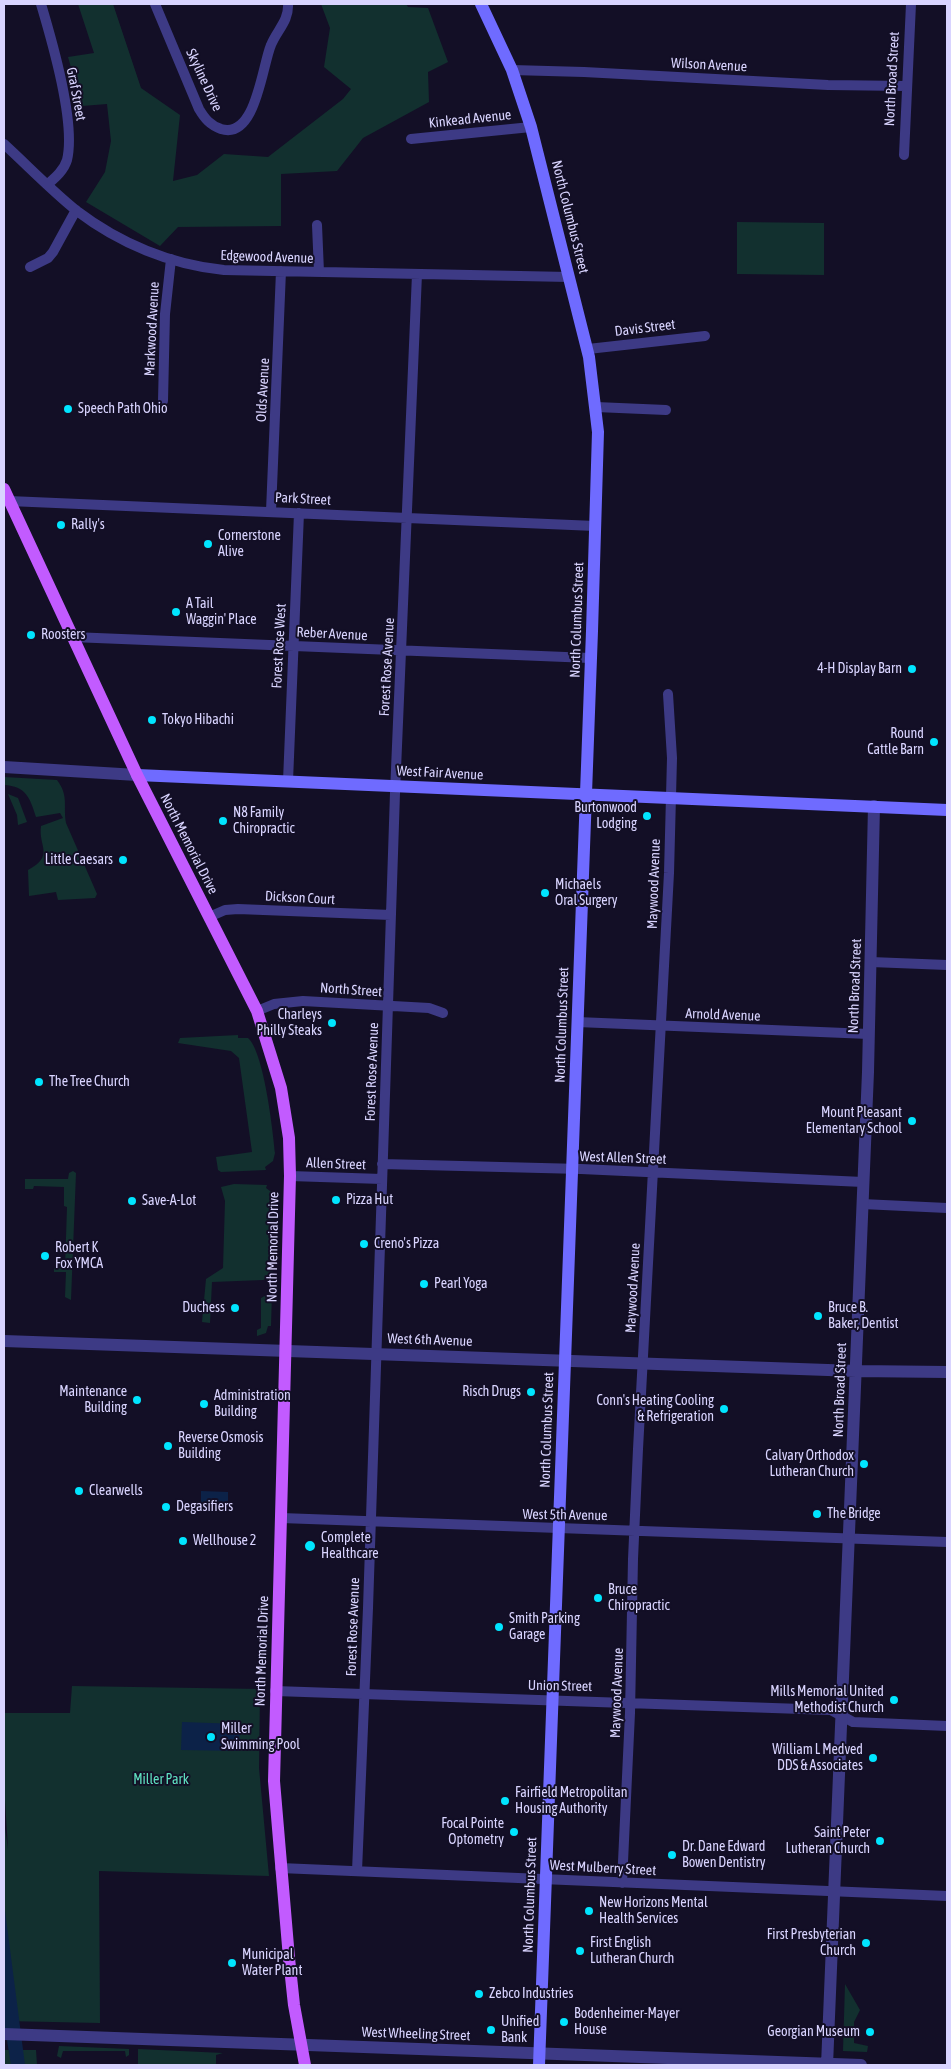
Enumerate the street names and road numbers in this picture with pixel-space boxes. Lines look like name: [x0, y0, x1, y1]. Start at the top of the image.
street label: North Broad Street: [881, 31, 903, 127]
street label: Skyline Drive: [182, 46, 226, 114]
street label: Wilson Avenue: [671, 55, 747, 75]
street label: Graf Street: [63, 66, 89, 122]
street label: Kinkead Avenue: [428, 106, 512, 132]
street label: North Columbus Street: [548, 159, 592, 275]
street label: Edgewood Avenue: [220, 247, 314, 267]
street label: Markwood Avenue: [141, 281, 163, 377]
street label: Davis Street: [614, 316, 676, 340]
street label: Olds Avenue: [253, 358, 273, 422]
street label: Park Street: [275, 489, 331, 509]
street label: North Columbus Street: [567, 562, 587, 678]
street label: Forest Rose West: [268, 603, 290, 689]
street label: Forest Rose Avenue: [376, 617, 398, 717]
street label: Reber Avenue: [296, 624, 368, 644]
street label: West Fair Avenue: [396, 762, 484, 784]
street label: North Memorial Drive: [156, 791, 222, 897]
street label: Maywood Avenue: [644, 839, 664, 929]
street label: Dickson Court: [264, 888, 336, 908]
street label: North Broad Street: [845, 938, 865, 1034]
street label: North Columbus Street: [552, 967, 572, 1083]
street label: North Street: [319, 979, 383, 1001]
street label: Arnold Avenue: [685, 1005, 761, 1025]
street label: Forest Rose Avenue: [362, 1022, 382, 1122]
street label: West Allen Street: [579, 1148, 667, 1168]
street label: Allen Street: [306, 1155, 366, 1173]
street label: North Memorial Drive: [264, 1192, 282, 1302]
street label: Maywood Avenue: [622, 1242, 644, 1334]
street label: West 6th Avenue: [387, 1330, 473, 1350]
street label: North Broad Street: [830, 1342, 850, 1438]
street label: North Columbus Street: [537, 1372, 557, 1488]
street label: West 5th Avenue: [522, 1506, 608, 1524]
street label: Forest Rose Avenue: [343, 1577, 363, 1677]
street label: North Memorial Drive: [252, 1595, 272, 1707]
street label: Maywood Avenue: [607, 1648, 627, 1738]
street label: Union Street: [528, 1677, 592, 1695]
street label: North Columbus Street: [520, 1837, 540, 1953]
street label: West Mulberry Street: [549, 1857, 657, 1879]
street label: West Wheeling Street: [361, 2024, 471, 2044]

